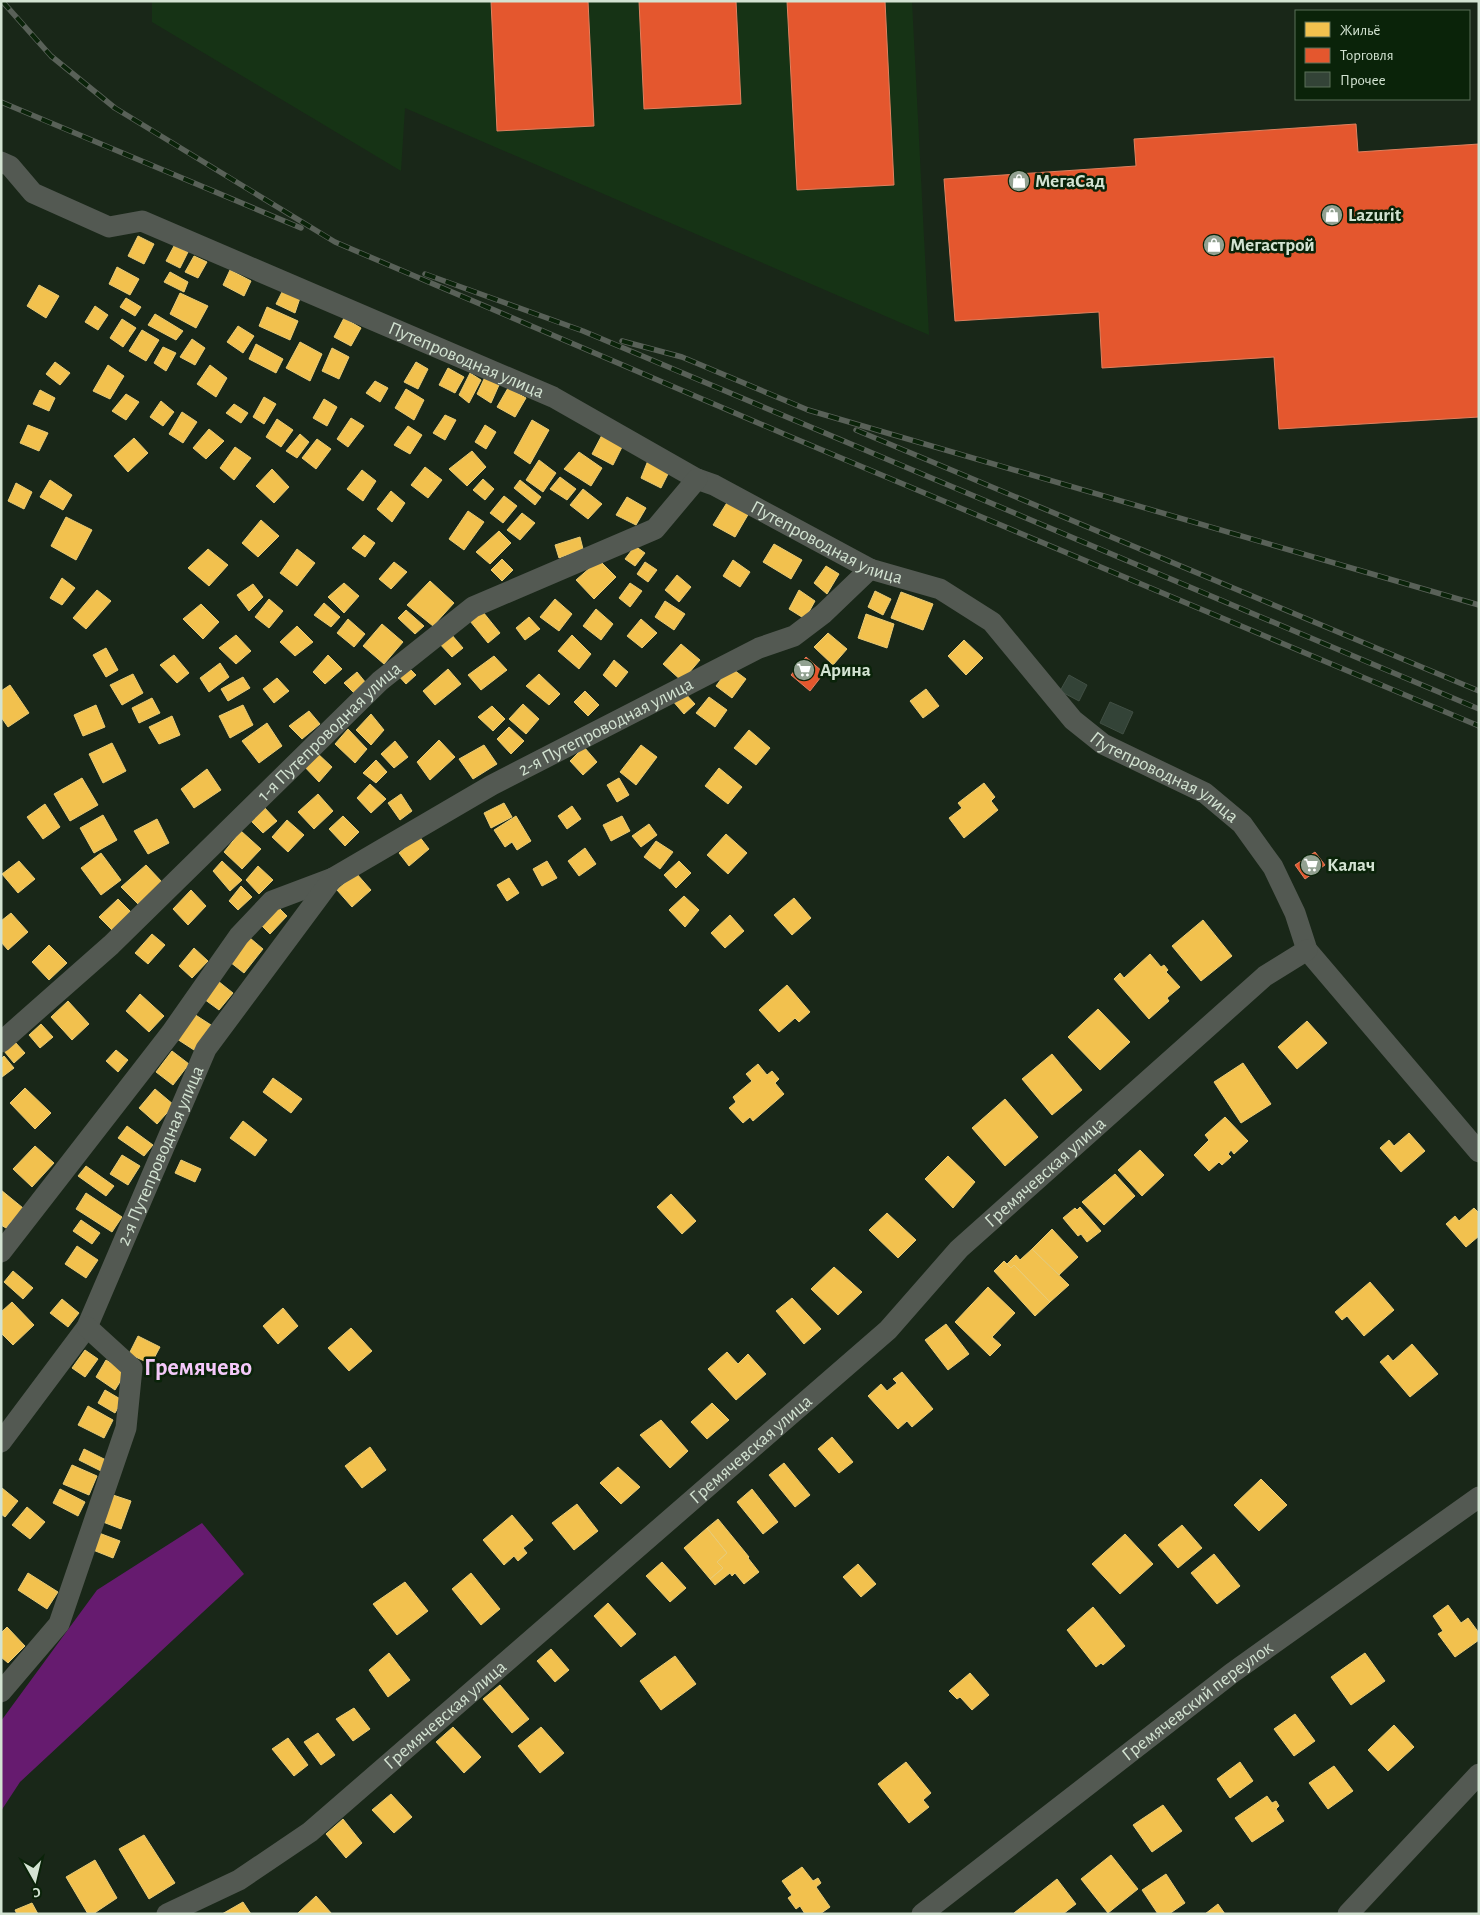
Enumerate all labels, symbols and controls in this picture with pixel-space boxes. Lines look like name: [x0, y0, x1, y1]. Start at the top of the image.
legend: [1295, 10, 1470, 100]
text: Жильё: [1340, 23, 1380, 38]
text: Торговля: [1340, 48, 1394, 63]
text: Прочее: [1340, 73, 1386, 88]
shop icon: МегаСад: [1007, 169, 1031, 193]
place label: МегаСад: [1035, 172, 1105, 191]
shop icon: Lazurit: [1320, 203, 1344, 227]
place label: Lazurit: [1348, 206, 1402, 225]
shop icon: Мегастрой: [1202, 233, 1226, 257]
place label: Мегастрой: [1230, 236, 1315, 255]
street label: Путепроводная улица: [386, 318, 547, 402]
street label: Путепроводная улица: [748, 497, 905, 587]
street label: 1-я Путепроводная улица: [254, 658, 405, 805]
supermarket icon: Арина: [792, 658, 816, 682]
place label: Арина: [820, 661, 871, 680]
street label: 2-я Путепроводная улица: [515, 674, 696, 779]
street label: Путепроводная улица: [1086, 728, 1242, 826]
supermarket icon: Калач: [1299, 853, 1323, 877]
place label: Калач: [1327, 856, 1375, 875]
street label: 2-я Путепроводная улица: [114, 1063, 207, 1248]
street label: Гремячевская улица: [981, 1113, 1110, 1231]
district label: Гремячево: [144, 1356, 252, 1380]
street label: Гремячевская улица: [686, 1391, 816, 1507]
street label: Гремячевский переулок: [1118, 1638, 1276, 1764]
street label: Гремячевская улица: [380, 1657, 510, 1773]
north arrow: [10, 1855, 60, 1905]
text: С: [32, 1884, 41, 1899]

